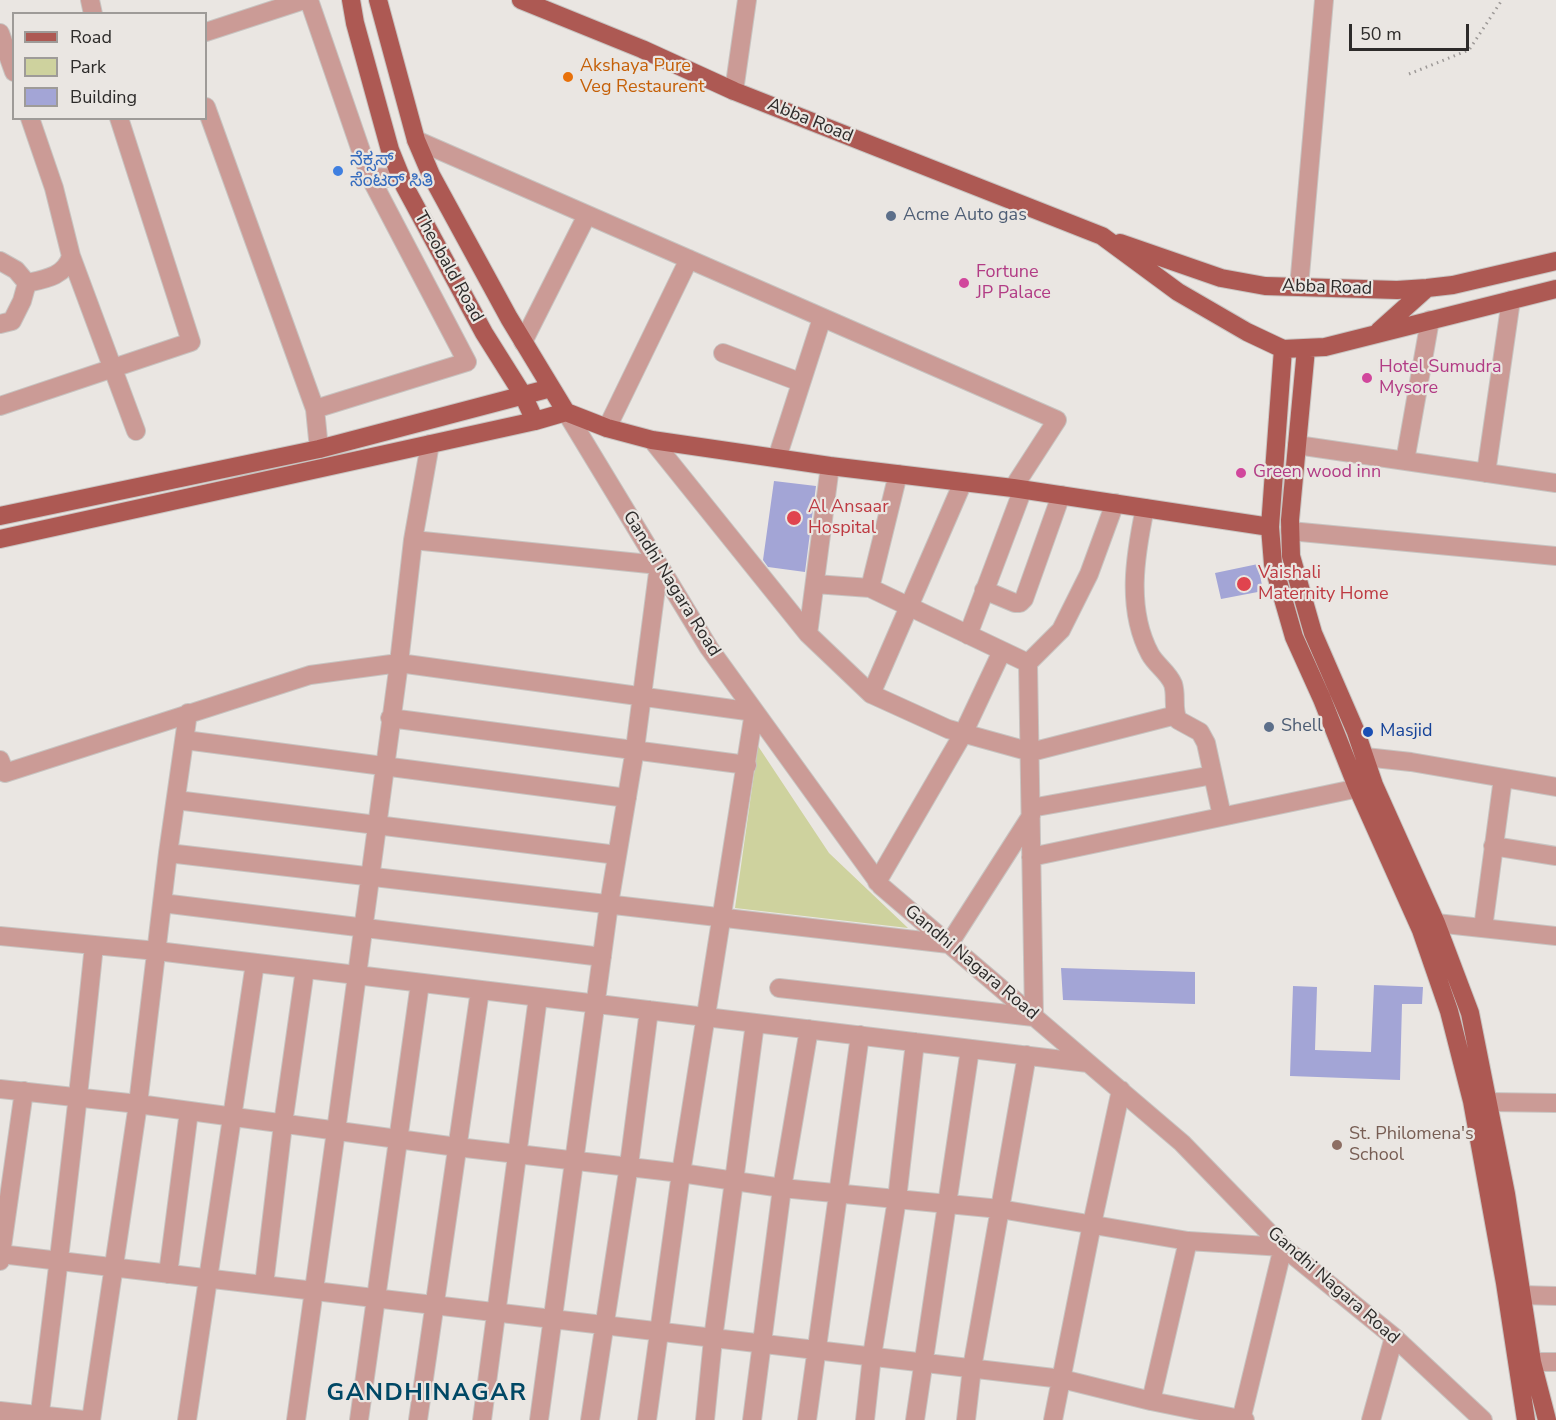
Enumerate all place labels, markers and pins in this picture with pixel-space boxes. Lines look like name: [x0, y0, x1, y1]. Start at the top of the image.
place label: Akshaya Pure Veg Restaurent: [580, 56, 704, 98]
marker: Akshaya Pure Veg Restaurent: [561, 70, 575, 84]
place label: ನೆಕ್ಸಸ್ ಸೆಂಟರ್ ಸಿತಿ: [350, 150, 433, 192]
marker: ನೆಕ್ಸಸ್ ಸೆಂಟರ್ ಸಿತಿ: [331, 164, 345, 178]
place label: Acme Auto gas: [903, 205, 1027, 227]
marker: Acme Auto gas: [884, 209, 898, 223]
place label: Fortune JP Palace: [976, 262, 1051, 304]
marker: Fortune JP Palace: [957, 276, 971, 290]
place label: Hotel Sumudra Mysore: [1379, 357, 1501, 400]
marker: Hotel Sumudra Mysore: [1360, 371, 1374, 385]
place label: Green wood inn: [1253, 462, 1381, 484]
marker: Green wood inn: [1234, 466, 1248, 480]
place label: Al Ansaar Hospital: [808, 497, 889, 540]
marker: Al Ansaar Hospital: [785, 509, 803, 527]
place label: Vaishali Maternity Home: [1258, 563, 1389, 606]
marker: Vaishali Maternity Home: [1235, 575, 1253, 593]
place label: Shell: [1281, 716, 1323, 738]
marker: Shell: [1262, 720, 1276, 734]
place label: Masjid: [1380, 721, 1433, 743]
marker: Masjid: [1361, 725, 1375, 739]
place label: St. Philomena's School: [1349, 1124, 1474, 1166]
marker: St. Philomena's School: [1330, 1138, 1344, 1152]

